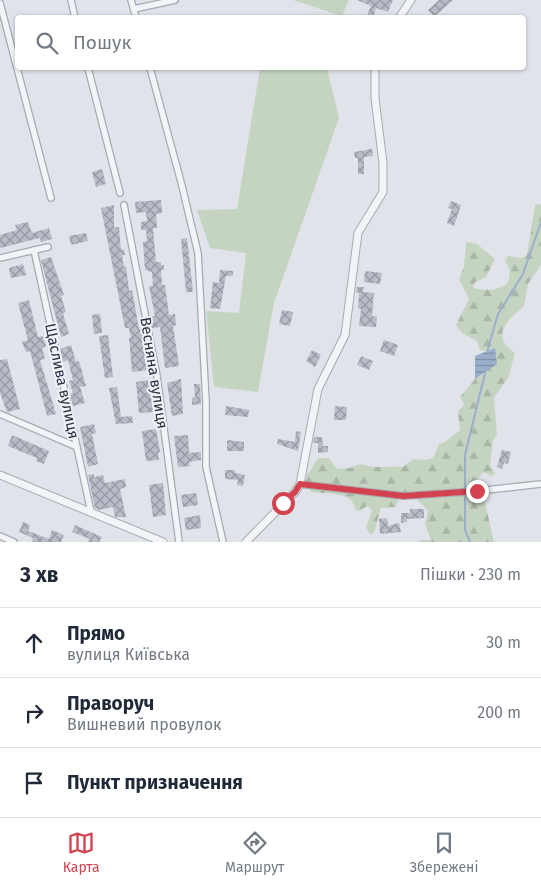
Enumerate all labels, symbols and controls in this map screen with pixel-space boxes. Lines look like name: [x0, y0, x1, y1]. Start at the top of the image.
search box: [15, 15, 526, 70]
icon: search: [33, 29, 61, 57]
text: Пошук: [73, 31, 131, 54]
street label: Весняна вулиця: [136, 316, 172, 430]
street label: Щаслива вулиця: [41, 322, 83, 440]
route end: [466, 480, 489, 503]
route start: [272, 492, 295, 515]
text: 3 хв: [20, 562, 58, 588]
text: Пішки · 230 m: [420, 565, 521, 584]
text: Прямо: [67, 622, 125, 645]
icon: ahead: [20, 629, 48, 657]
text: 30 m: [486, 633, 521, 652]
text: вулиця Київська: [67, 645, 190, 664]
text: Праворуч: [67, 692, 154, 715]
icon: right: [20, 699, 48, 727]
text: 200 m: [477, 703, 521, 722]
text: Вишневий провулок: [67, 715, 221, 734]
icon: arrive: [20, 769, 48, 797]
text: Пункт призначення: [67, 771, 243, 794]
tab: Карта: [63, 829, 100, 876]
tab: Маршрут: [225, 829, 284, 876]
tab: Збережені: [410, 829, 478, 876]

